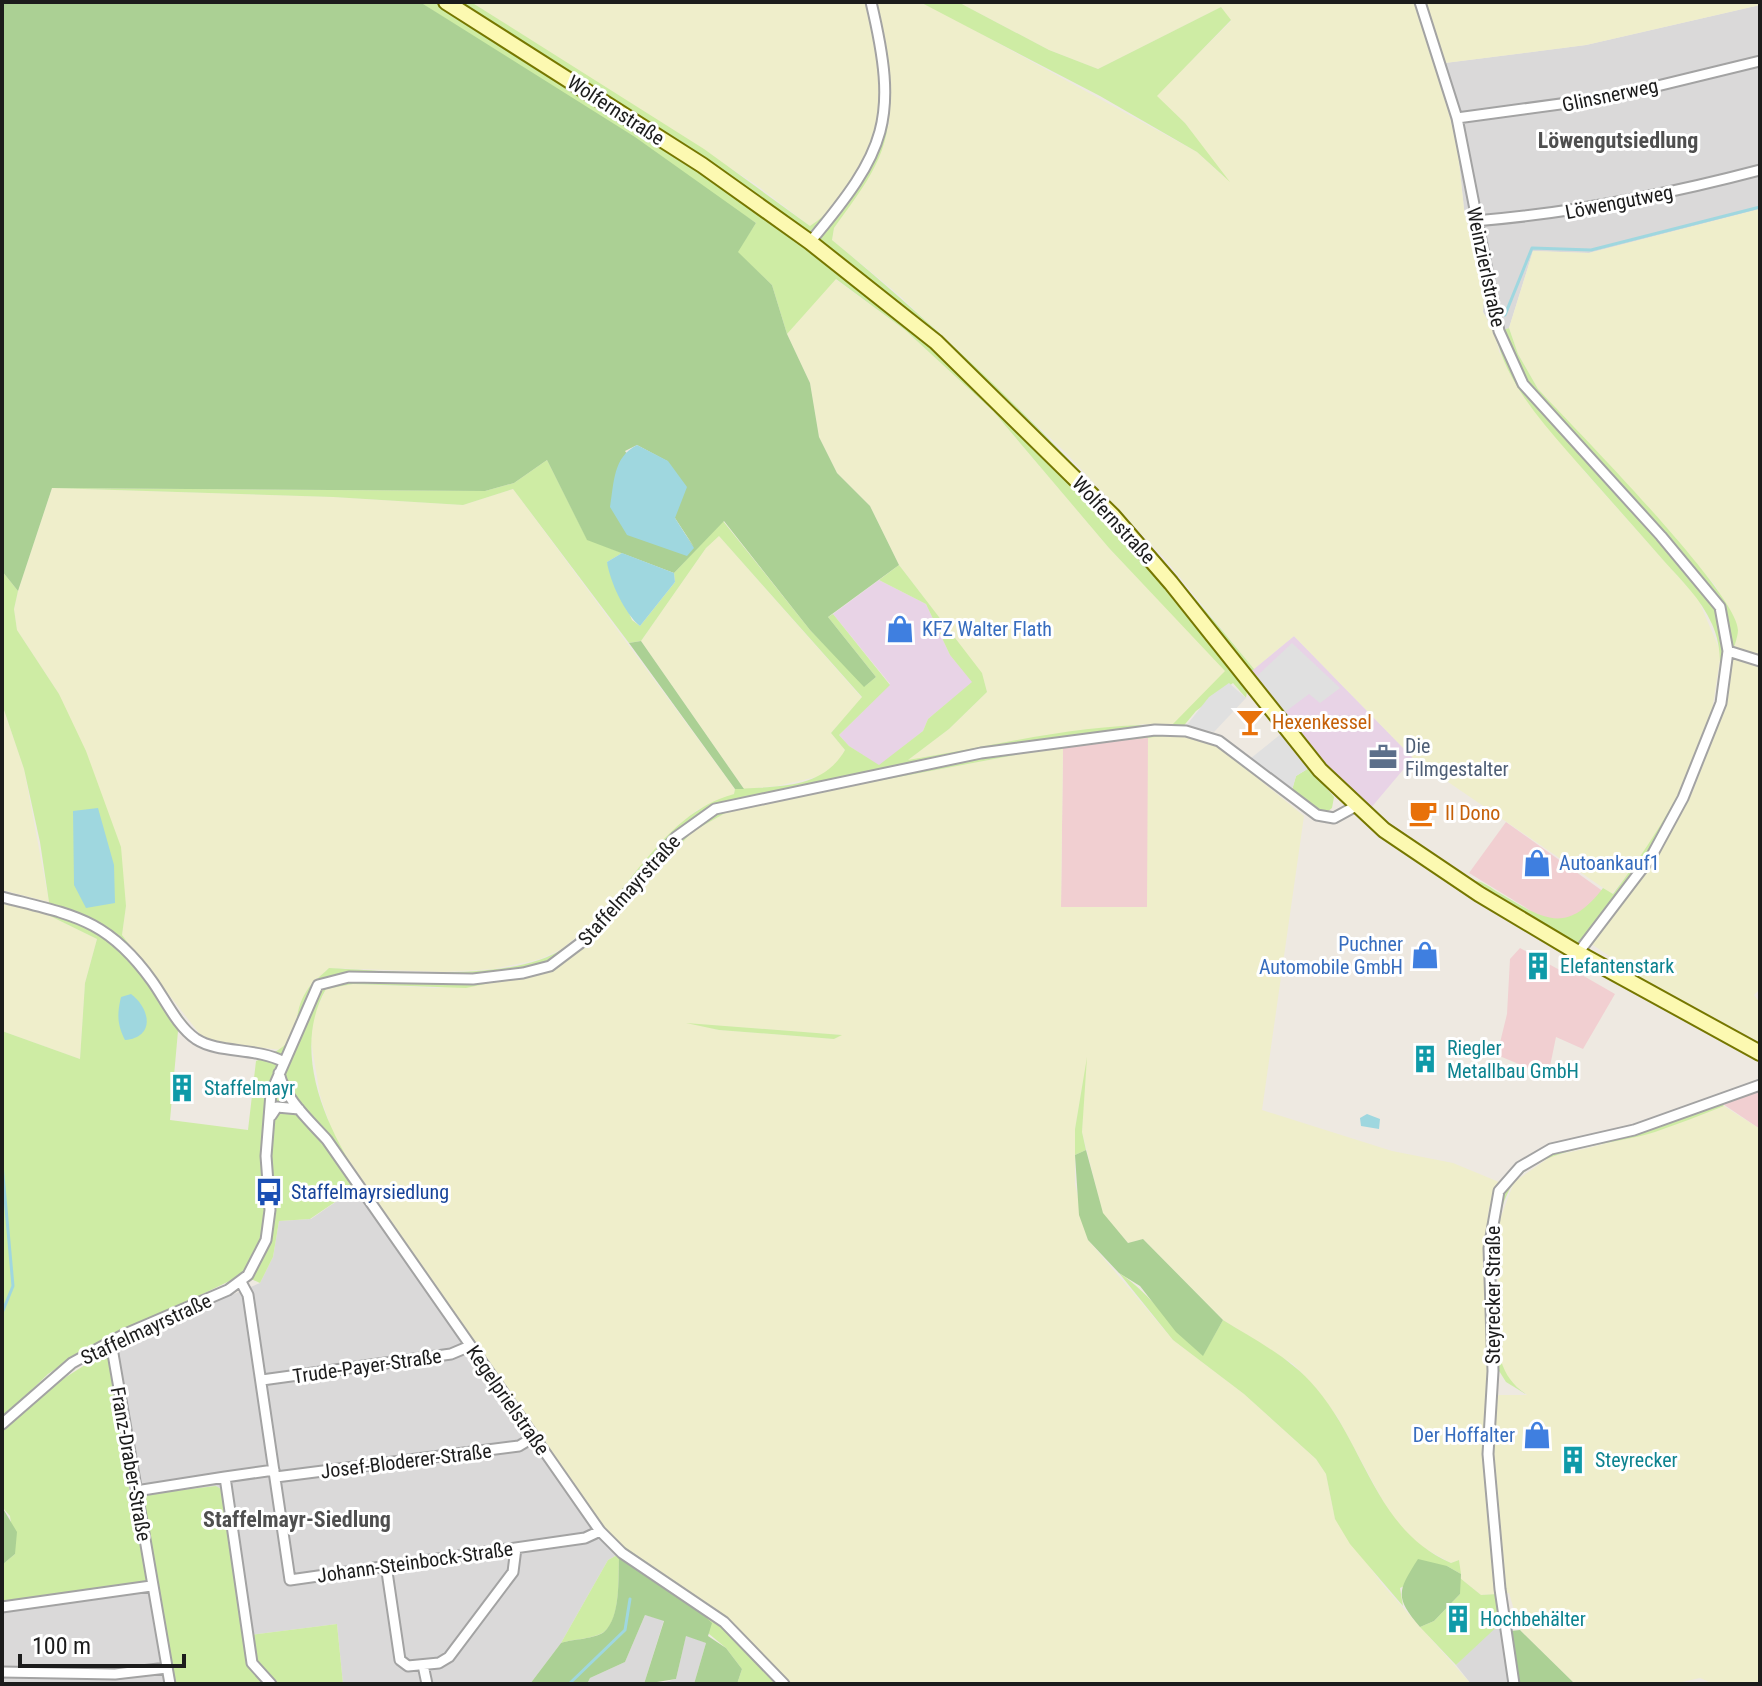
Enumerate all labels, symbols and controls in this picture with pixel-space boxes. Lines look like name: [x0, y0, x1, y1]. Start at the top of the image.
street label: Wolfernstraße: [563, 70, 669, 150]
street label: Glinsnerweg: [1560, 73, 1660, 117]
district label: Löwengutsiedlung: [1538, 128, 1698, 153]
street label: Löwengutweg: [1563, 180, 1675, 224]
street label: Weinzierlstraße: [1462, 205, 1510, 329]
street label: Wolfernstraße: [1067, 471, 1161, 569]
shop icon: KFZ Walter Flath: [885, 614, 915, 644]
place label: KFZ Walter Flath: [922, 617, 1052, 641]
bar icon: Hexenkessel: [1235, 707, 1265, 737]
place label: Hexenkessel: [1272, 710, 1372, 734]
place label: Die Filmgestalter: [1405, 734, 1509, 781]
office icon: Die Filmgestalter: [1368, 742, 1398, 772]
cafe icon: Il Dono: [1408, 798, 1438, 828]
place label: Il Dono: [1445, 801, 1500, 825]
street label: Staffelmayrstraße: [573, 829, 685, 951]
shop icon: Autoankauf1: [1522, 848, 1552, 878]
place label: Autoankauf1: [1559, 851, 1660, 875]
place label: Puchner Automobile GmbH: [1259, 932, 1403, 979]
shop icon: Puchner Automobile GmbH: [1410, 940, 1440, 970]
building icon: Elefantenstark: [1523, 951, 1553, 981]
place label: Elefantenstark: [1560, 954, 1674, 978]
place label: Riegler Metallbau GmbH: [1447, 1036, 1579, 1083]
building icon: Riegler Metallbau GmbH: [1410, 1044, 1440, 1074]
building icon: Staffelmayr: [167, 1073, 197, 1103]
place label: Staffelmayr: [204, 1076, 295, 1100]
bus stop icon: Staffelmayrsiedlung: [254, 1177, 284, 1207]
place label: Staffelmayrsiedlung: [291, 1180, 449, 1204]
street label: Steyrecker Straße: [1481, 1226, 1505, 1364]
street label: Staffelmayrstraße: [77, 1288, 215, 1370]
street label: Kegelprielstraße: [461, 1340, 555, 1460]
street label: Trude-Payer-Straße: [291, 1344, 443, 1388]
street label: Franz-Draber-Straße: [106, 1385, 156, 1543]
shop icon: Der Hoffalter: [1522, 1420, 1552, 1450]
place label: Der Hoffalter: [1413, 1423, 1515, 1447]
street label: Josef-Bloderer-Straße: [319, 1439, 493, 1483]
building icon: Steyrecker: [1558, 1445, 1588, 1475]
place label: Steyrecker: [1595, 1448, 1678, 1472]
district label: Staffelmayr-Siedlung: [203, 1507, 391, 1532]
street label: Johann-Steinbock-Straße: [315, 1536, 515, 1588]
building icon: Hochbehälter: [1443, 1604, 1473, 1634]
place label: Hochbehälter: [1480, 1607, 1586, 1631]
scale bar: [20, 1618, 184, 1668]
text: 100 m: [32, 1632, 91, 1660]

